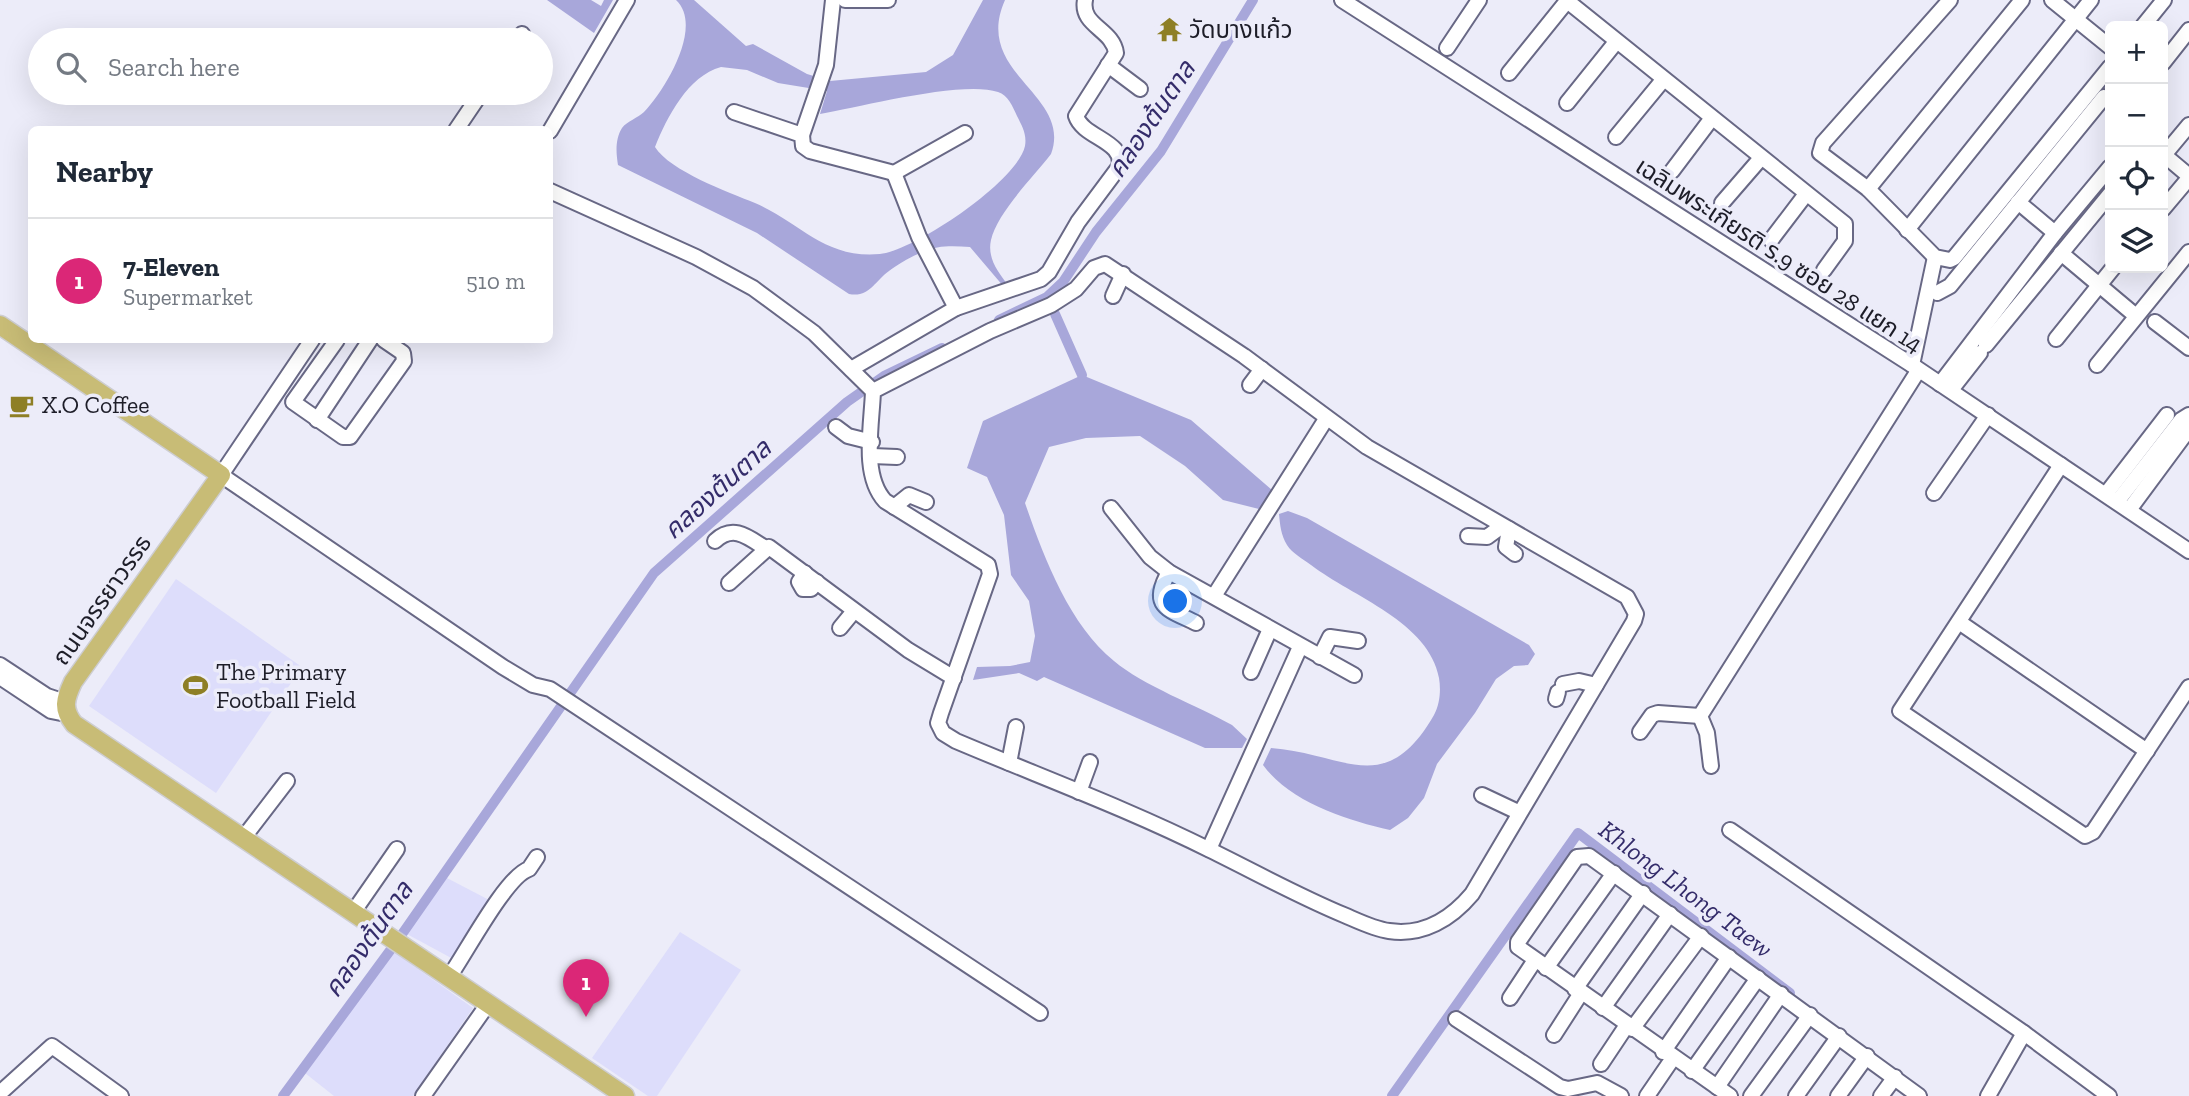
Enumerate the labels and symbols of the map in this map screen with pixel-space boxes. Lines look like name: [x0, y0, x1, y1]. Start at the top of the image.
place label: วัดบางแก้ว: [1189, 15, 1293, 44]
temple icon: วัดบางแก้ว: [1155, 16, 1183, 44]
water label: คลองต้นตาล: [1100, 54, 1202, 184]
street label: เฉลิมพระเกียรติ ร.9 ซอย 28 แยก 14: [1630, 151, 1928, 358]
place label: X.O Coffee: [42, 390, 149, 419]
cafe icon: X.O Coffee: [8, 391, 36, 419]
water label: คลองต้นตาล: [656, 431, 778, 546]
street label: ถนนจรรยาวรรธ: [46, 529, 157, 670]
your location: [1158, 584, 1192, 618]
place label: The Primary Football Field: [216, 657, 356, 714]
sports icon: The Primary Football Field: [182, 672, 210, 700]
water label: Khlong Lhong Taew: [1593, 813, 1779, 965]
water label: คลองต้นตาล: [316, 874, 420, 1003]
pin: 1: [563, 959, 609, 1017]

